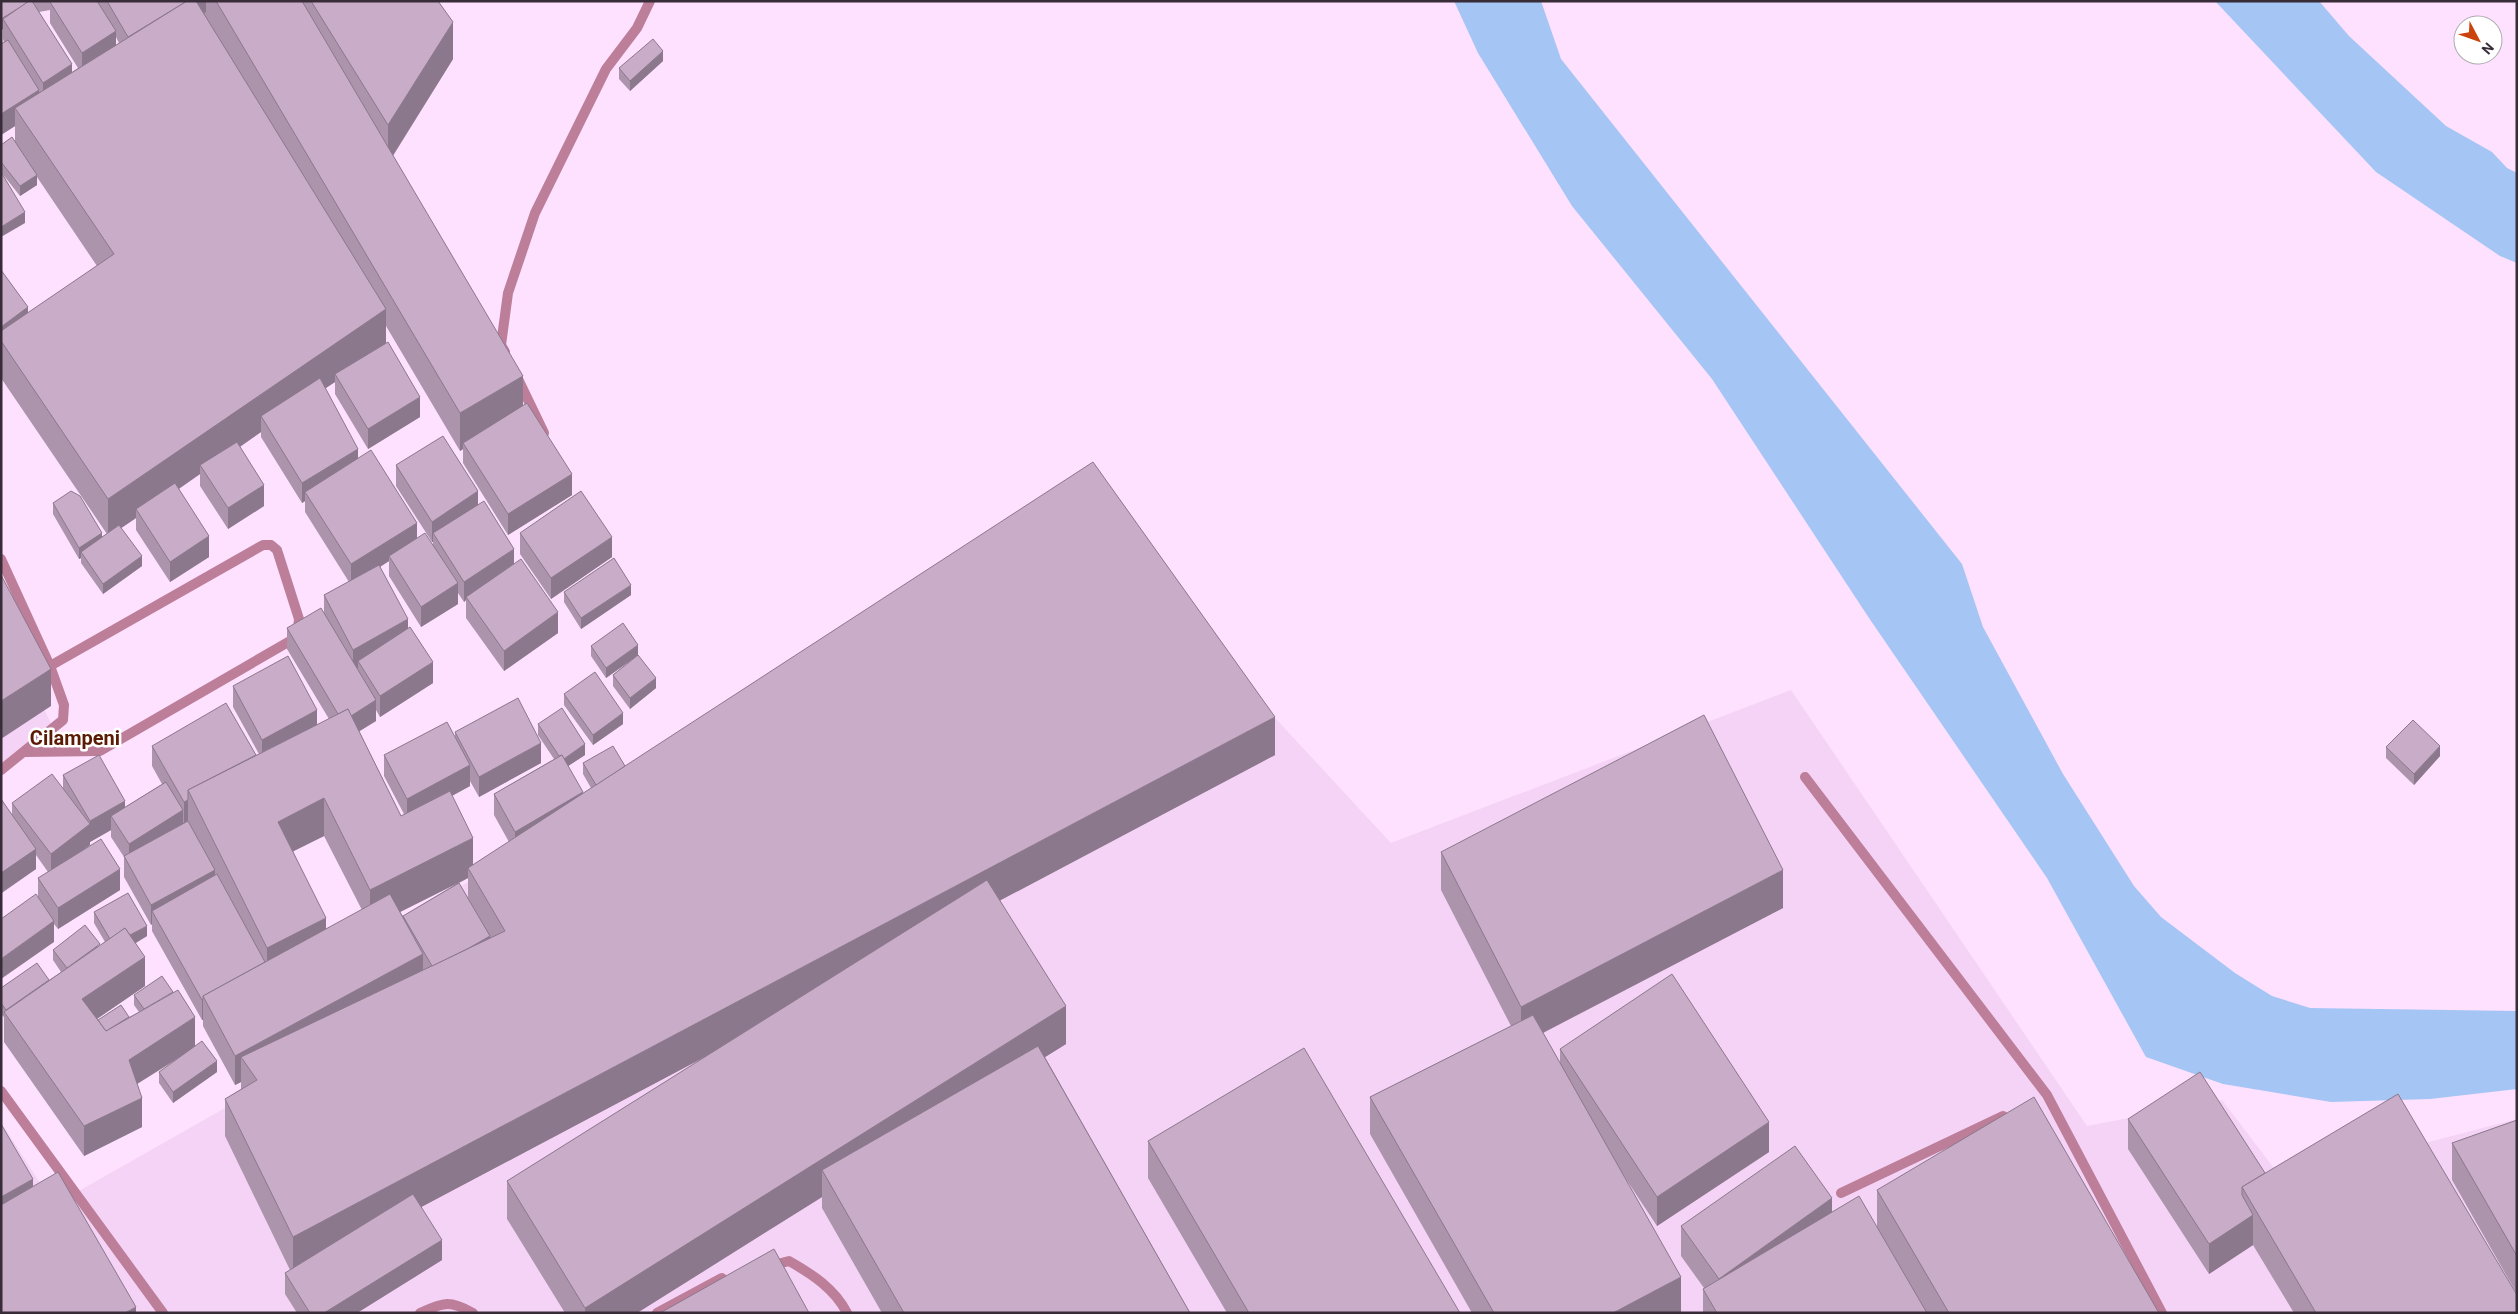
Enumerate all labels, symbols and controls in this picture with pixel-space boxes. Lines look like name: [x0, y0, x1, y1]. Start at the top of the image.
north arrow: [2453, 15, 2503, 65]
text: N: [2479, 40, 2497, 58]
district label: Cilampeni: [30, 726, 120, 750]

